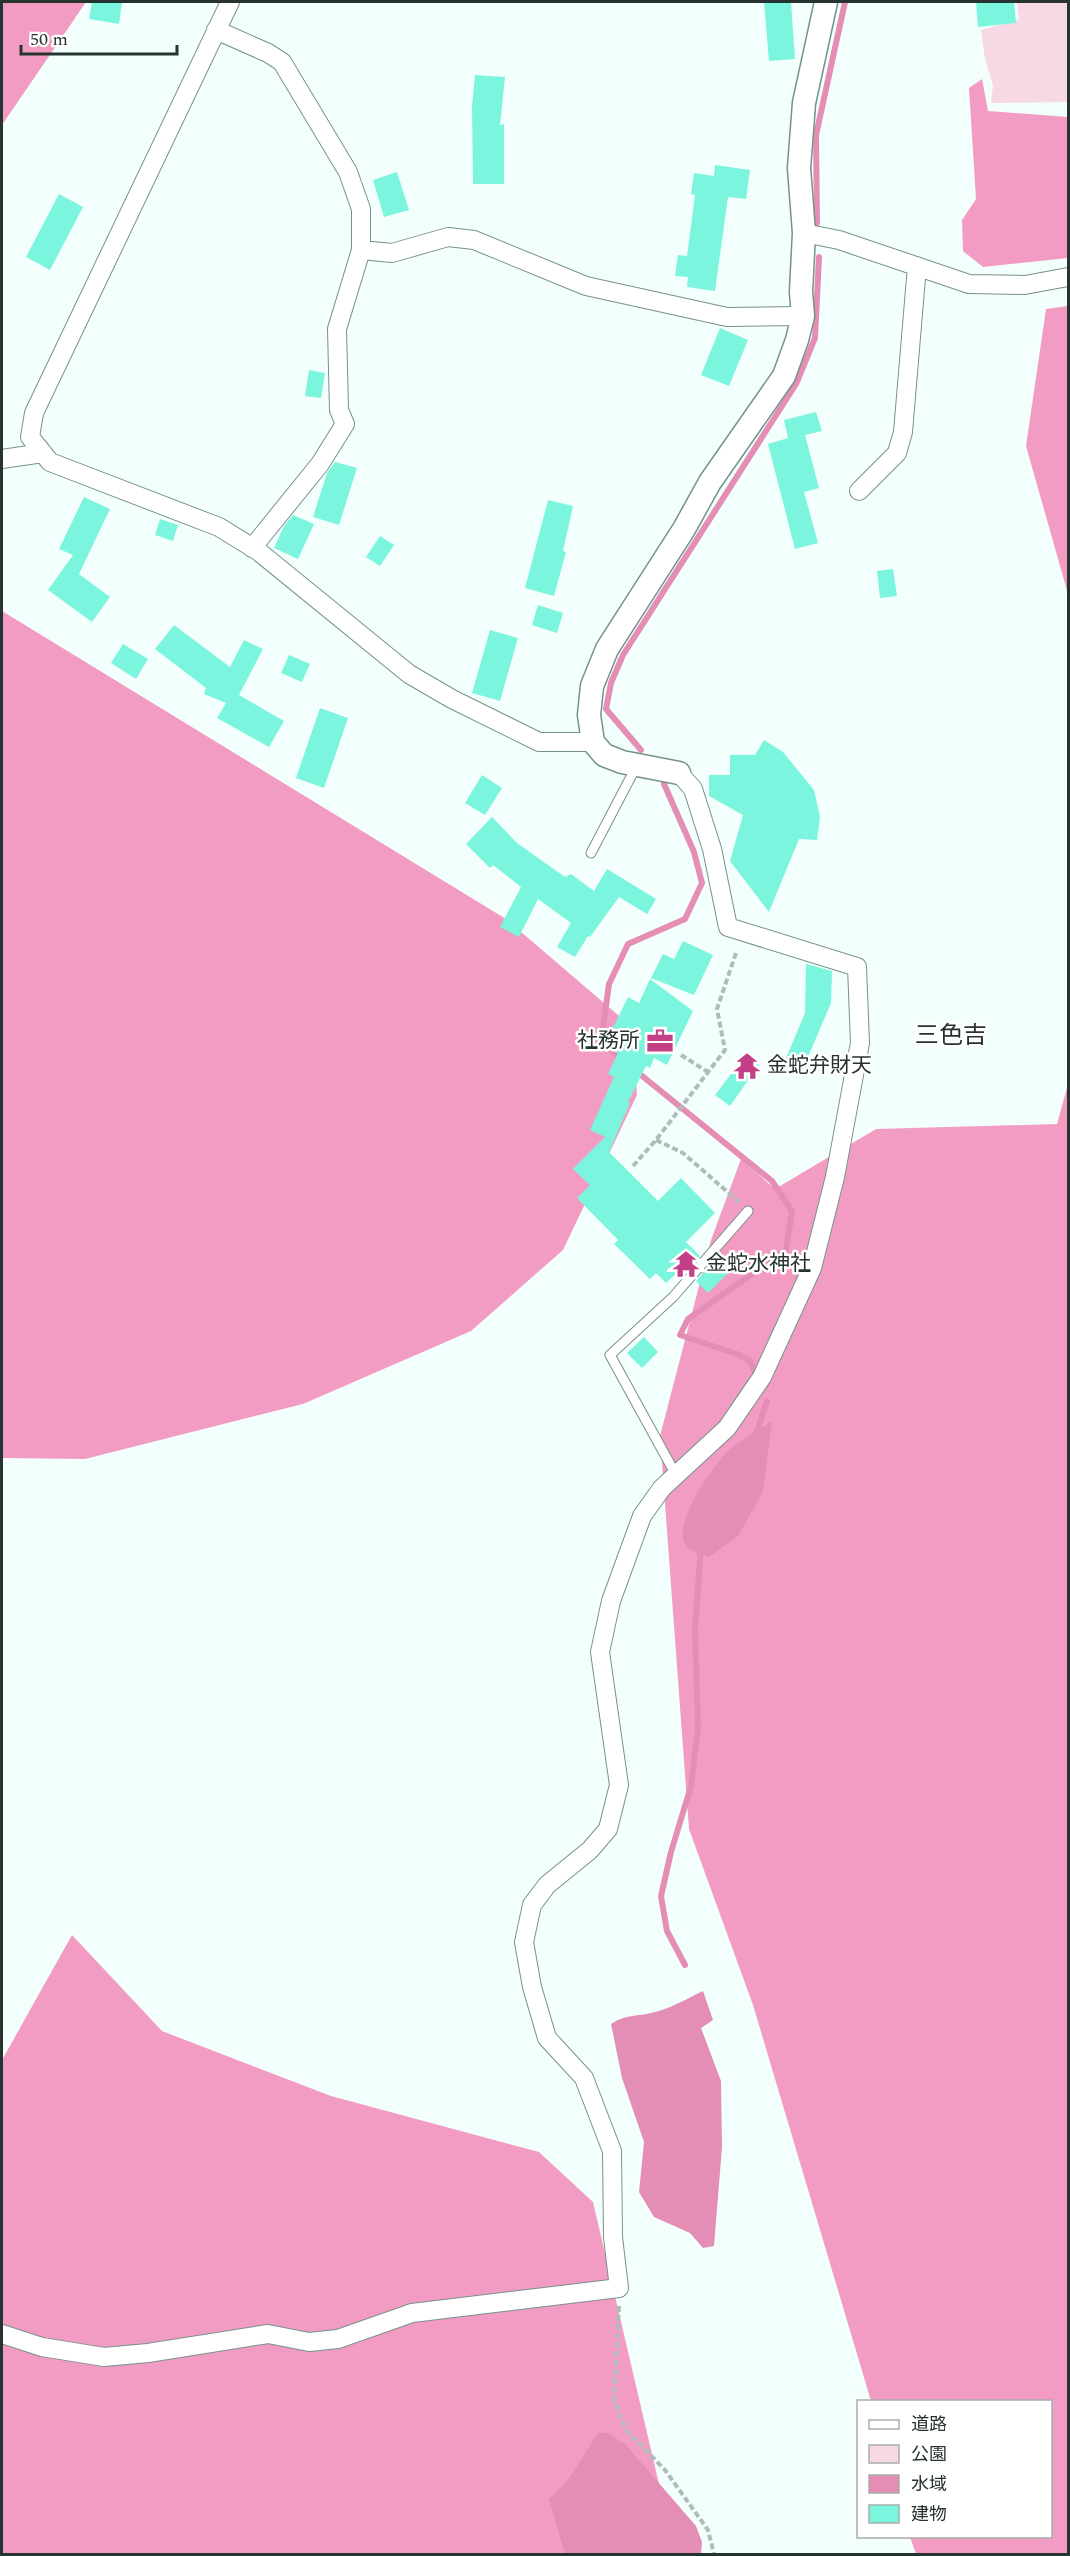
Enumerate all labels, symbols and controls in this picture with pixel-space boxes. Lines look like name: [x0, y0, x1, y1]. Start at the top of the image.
scale bar: [21, 18, 177, 56]
text: 50 m: [30, 26, 68, 53]
district label: 三色吉: [915, 1018, 987, 1054]
place label: 社務所: [577, 1025, 640, 1057]
office icon: 社務所: [645, 1026, 675, 1056]
place label: 金蛇弁財天: [767, 1050, 872, 1082]
temple icon: 金蛇弁財天: [732, 1051, 762, 1081]
place label: 金蛇水神社: [706, 1248, 811, 1280]
temple icon: 金蛇水神社: [671, 1249, 701, 1279]
legend: [857, 2400, 1052, 2538]
text: 道路: [911, 2411, 947, 2438]
text: 公園: [911, 2441, 947, 2468]
text: 水域: [911, 2471, 947, 2498]
text: 建物: [911, 2501, 947, 2528]

